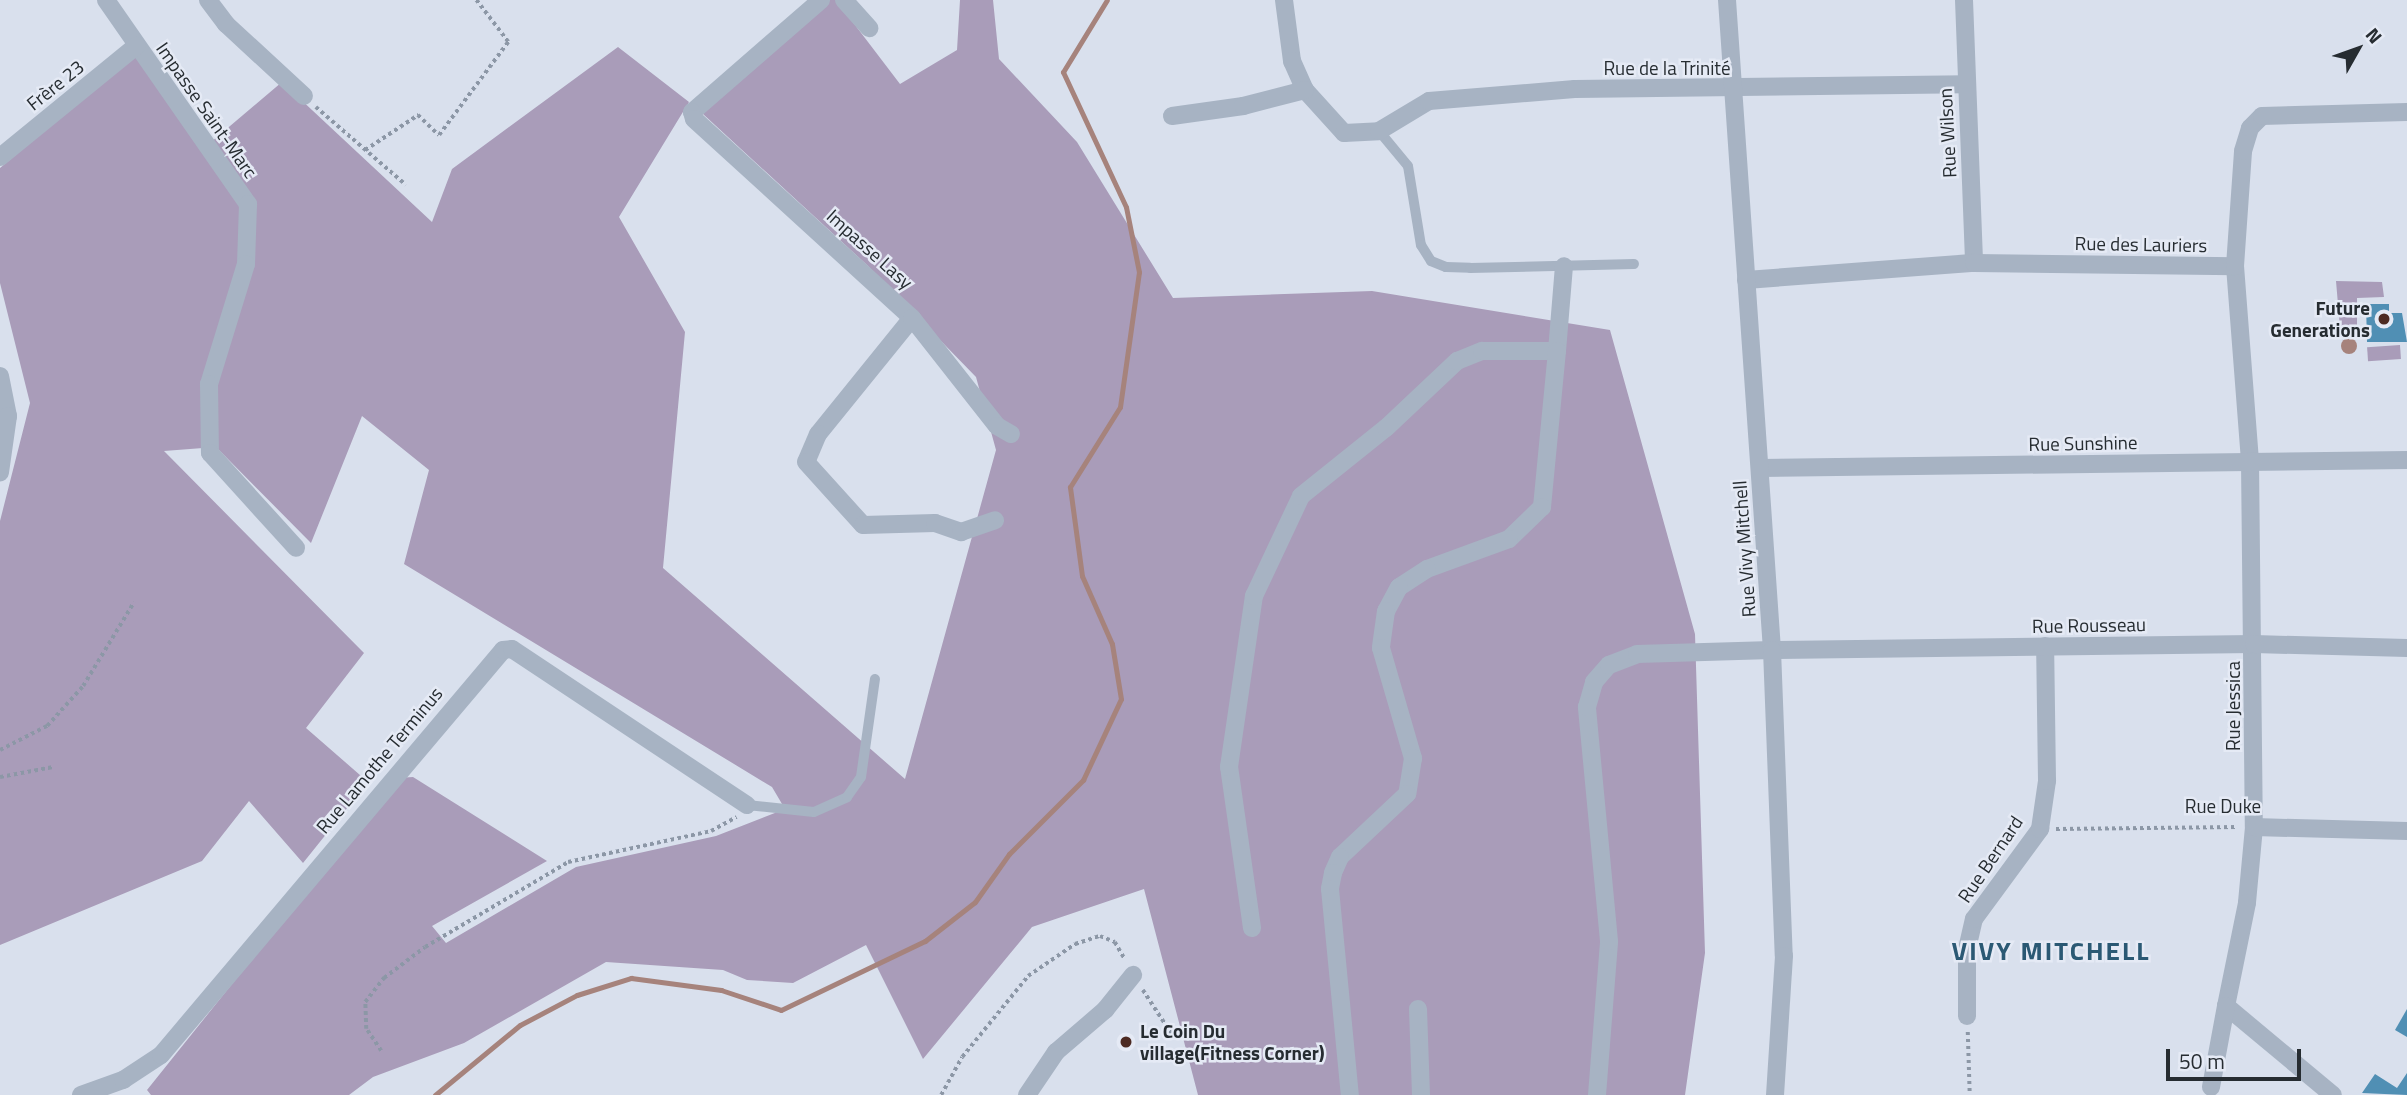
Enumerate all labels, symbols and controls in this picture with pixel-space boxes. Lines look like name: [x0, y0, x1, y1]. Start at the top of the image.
north arrow: [2323, 14, 2393, 84]
text: N: [2359, 21, 2390, 50]
street label: Impasse Saint-Marc: [152, 38, 262, 182]
street label: Frère 23: [22, 55, 88, 115]
street label: Rue de la Trinité: [1603, 57, 1731, 79]
street label: Rue Wilson: [1933, 87, 1961, 179]
street label: Impasse Lasy: [822, 204, 918, 294]
street label: Rue des Lauriers: [2075, 231, 2207, 257]
place label: Future Generations: [2270, 297, 2370, 341]
marker: Future Generations: [2376, 311, 2392, 327]
street label: Rue Sunshine: [2028, 431, 2138, 455]
street label: Rue Vivy Mitchell: [1728, 480, 1760, 618]
street label: Rue Rousseau: [2032, 613, 2146, 637]
street label: Rue Jessica: [2222, 661, 2244, 751]
street label: Rue Lamothe Terminus: [311, 682, 447, 838]
street label: Rue Duke: [2185, 795, 2261, 817]
street label: Rue Bernard: [1953, 811, 2027, 907]
district label: VIVY MITCHELL: [1953, 935, 2149, 967]
place label: Le Coin Du village(Fitness Corner): [1140, 1020, 1325, 1064]
marker: Le Coin Du village(Fitness Corner): [1118, 1034, 1134, 1050]
scale bar: [2169, 1036, 2304, 1080]
text: 50 m: [2179, 1045, 2225, 1077]

